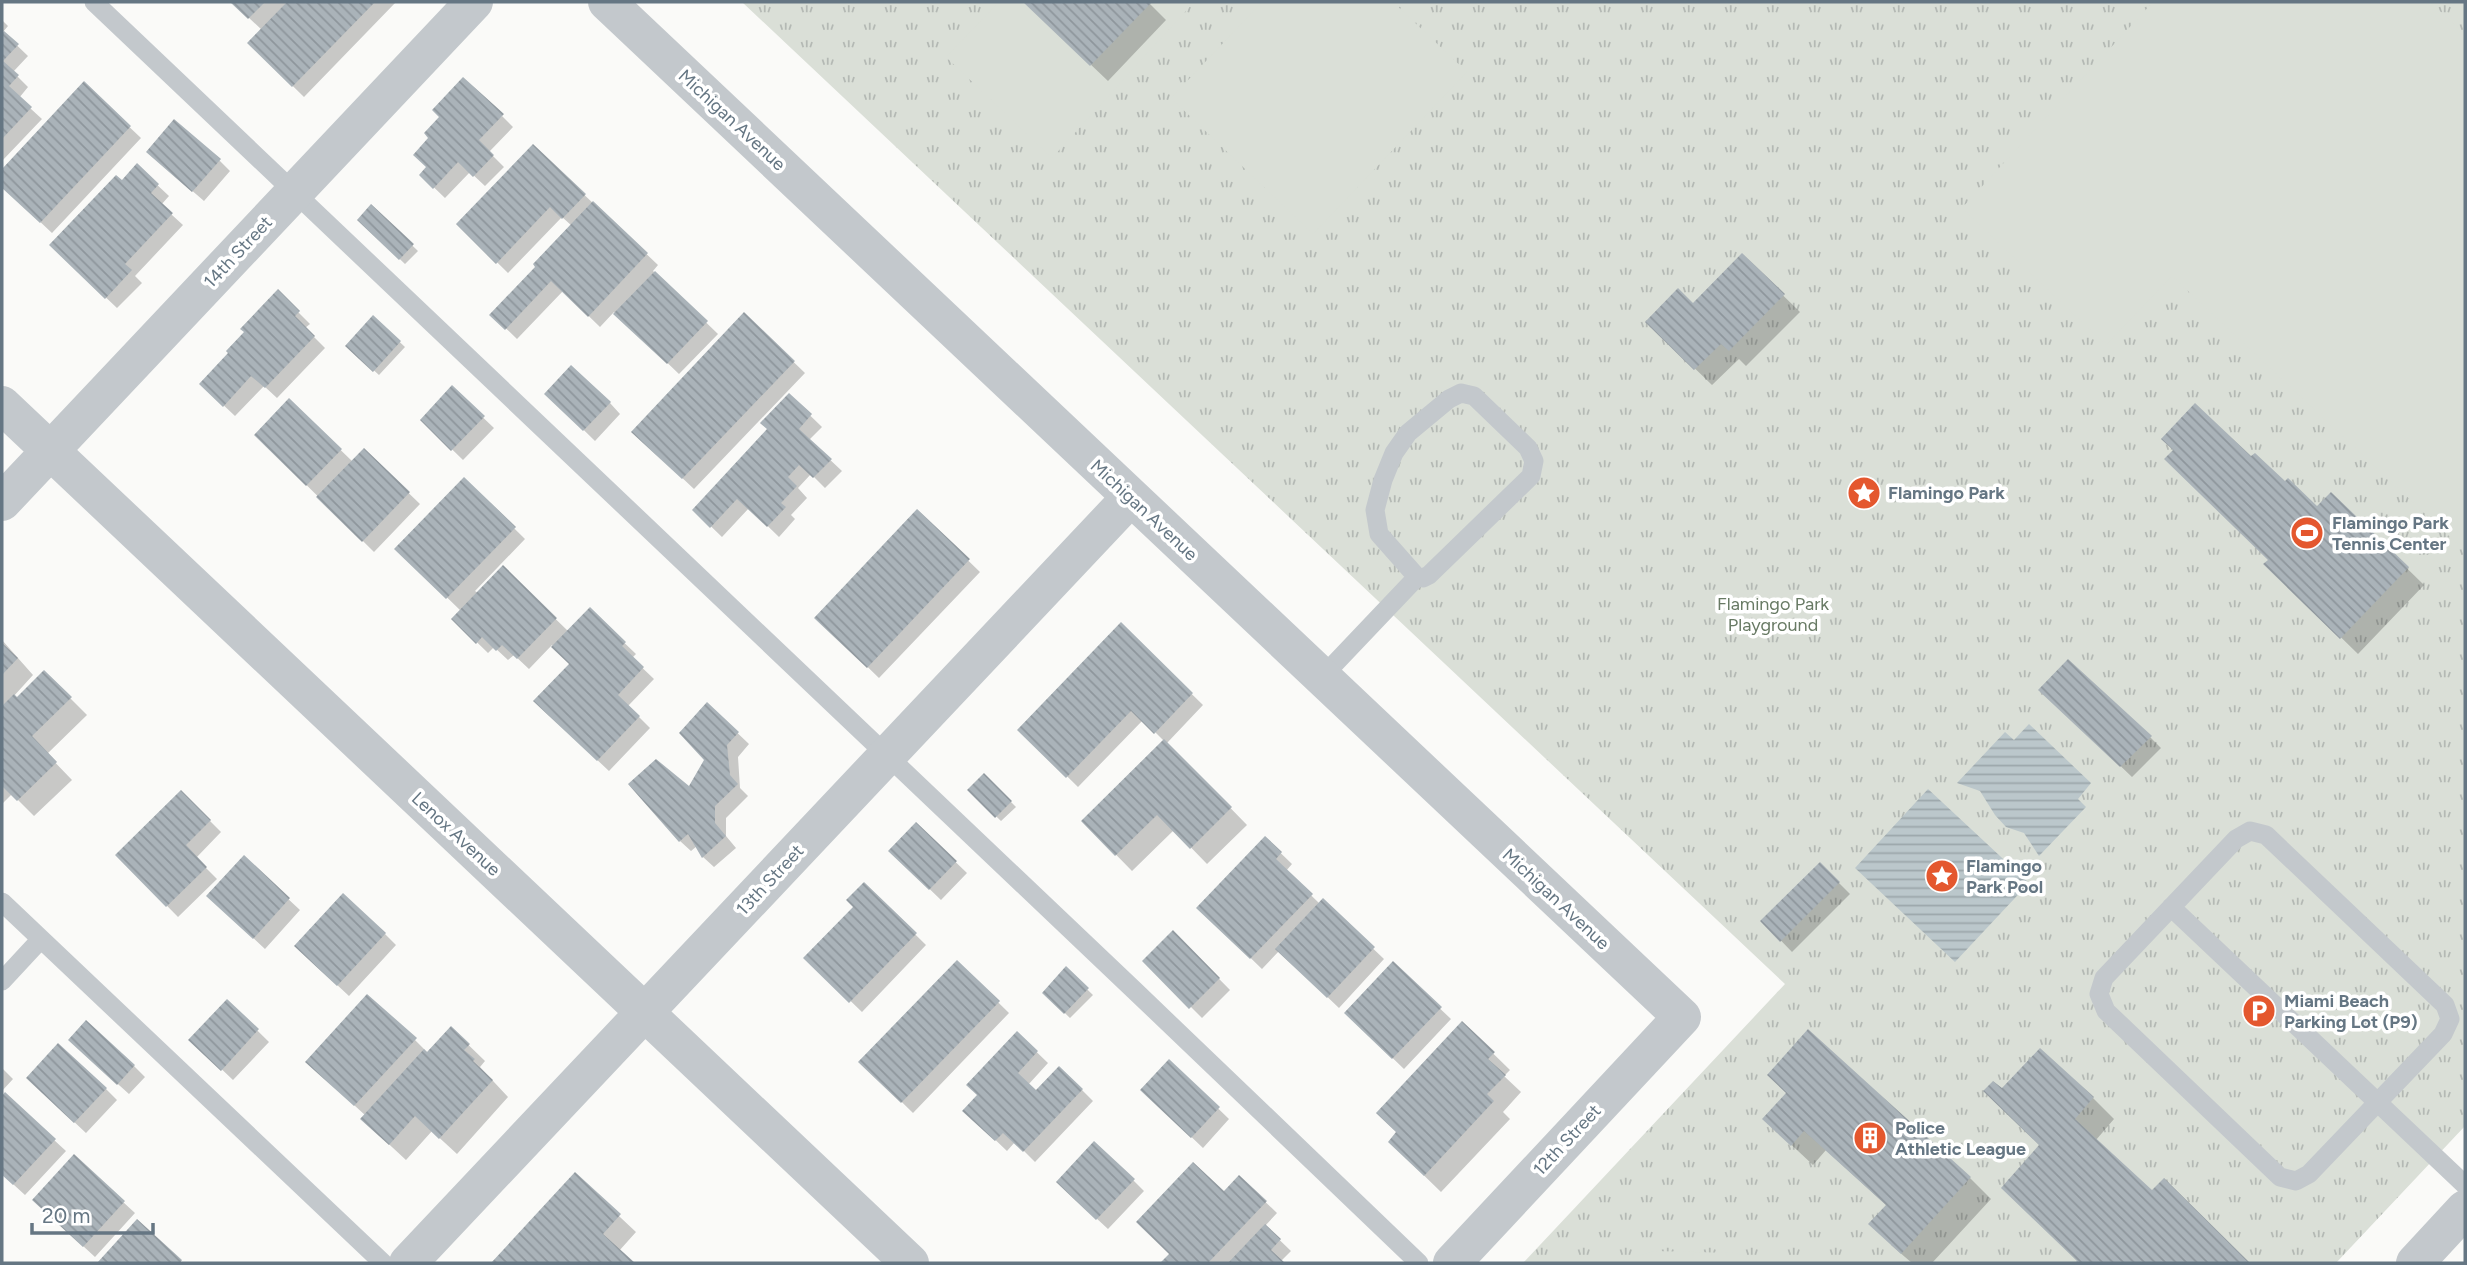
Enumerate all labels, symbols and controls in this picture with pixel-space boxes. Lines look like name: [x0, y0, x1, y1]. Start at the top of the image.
street label: Michigan Avenue: [674, 65, 790, 175]
street label: 14th Street: [199, 211, 277, 293]
street label: Michigan Avenue: [1086, 455, 1202, 565]
place icon: Flamingo Park: [1845, 474, 1883, 512]
place label: Flamingo Park: [1888, 482, 2005, 504]
place label: Flamingo Park Tennis Center: [2332, 512, 2449, 555]
sports icon: Flamingo Park Tennis Center: [2288, 514, 2326, 552]
park label: Flamingo Park Playground: [1717, 593, 1829, 636]
street label: Lenox Avenue: [407, 787, 505, 881]
street label: 13th Street: [732, 840, 808, 920]
street label: Michigan Avenue: [1498, 844, 1614, 954]
place label: Flamingo Park Pool: [1966, 855, 2043, 898]
place icon: Flamingo Park Pool: [1923, 857, 1961, 895]
place label: Miami Beach Parking Lot (P9): [2284, 990, 2418, 1033]
parking icon: Miami Beach Parking Lot (P9): [2240, 992, 2278, 1030]
street label: 12th Street: [1529, 1100, 1606, 1180]
place label: Police Athletic League: [1895, 1117, 2026, 1160]
building icon: Police Athletic League: [1851, 1119, 1889, 1157]
scale bar: [32, 1192, 152, 1236]
text: 20 m: [42, 1203, 90, 1228]

